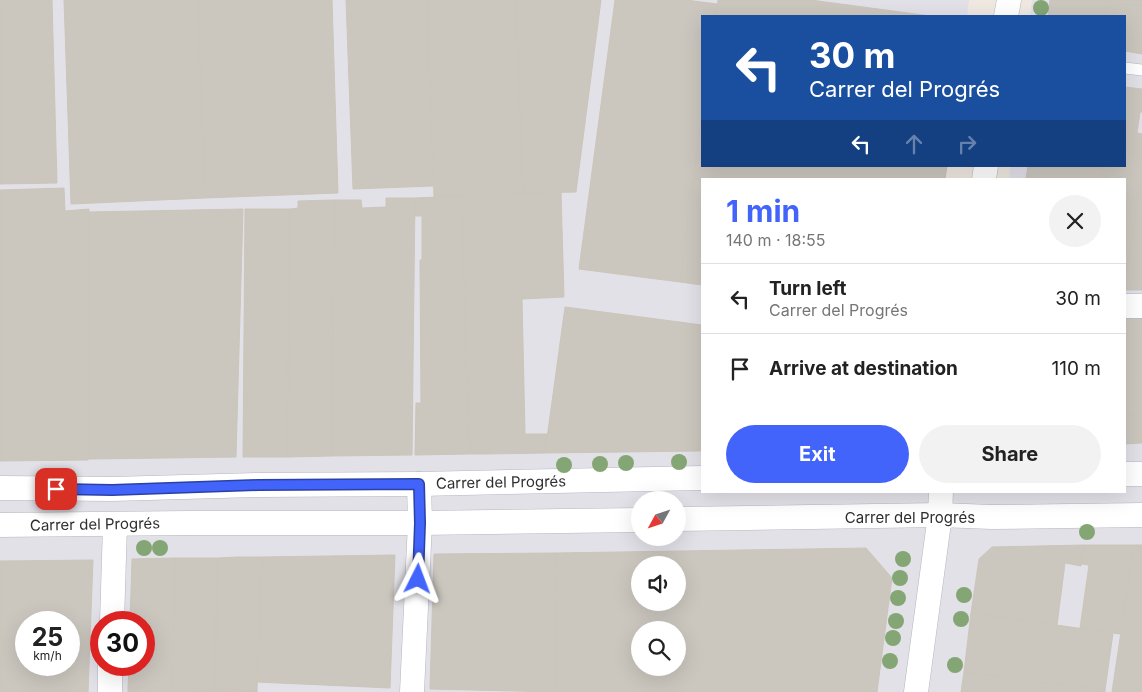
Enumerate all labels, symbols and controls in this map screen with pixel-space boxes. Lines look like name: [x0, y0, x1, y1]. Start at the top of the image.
text: 30 m: [809, 34, 895, 76]
icon: left: [726, 35, 791, 100]
text: Carrer del Progrés: [809, 76, 1000, 102]
icon: left: [847, 130, 875, 158]
icon: ahead: [900, 130, 928, 158]
icon: right: [953, 130, 981, 158]
text: 1 min: [726, 193, 800, 229]
button: close: [1049, 195, 1101, 247]
text: 140 m · 18:55: [726, 230, 826, 250]
text: Turn left: [769, 277, 847, 300]
icon: left: [726, 285, 754, 313]
text: 30 m: [1055, 287, 1101, 310]
text: Carrer del Progrés: [769, 300, 908, 320]
icon: arrive: [726, 355, 754, 383]
text: Arrive at destination: [769, 357, 958, 380]
text: 110 m: [1052, 357, 1101, 380]
button: Exit: [726, 425, 909, 483]
button: Share: [919, 425, 1101, 483]
pin: [35, 468, 77, 510]
street label: Carrer del Progrés: [436, 471, 566, 493]
icon: arrive: [42, 475, 70, 503]
north arrow: [631, 491, 686, 546]
map controls: [631, 491, 686, 676]
street label: Carrer del Progrés: [845, 508, 975, 527]
street label: Carrer del Progrés: [30, 513, 160, 535]
position arrow: [391, 552, 443, 604]
button: sound: [631, 556, 686, 611]
speed limit sign: 30: [90, 611, 155, 676]
button: search: [631, 621, 686, 676]
text: 25: [32, 622, 63, 652]
text: km/h: [33, 648, 62, 663]

